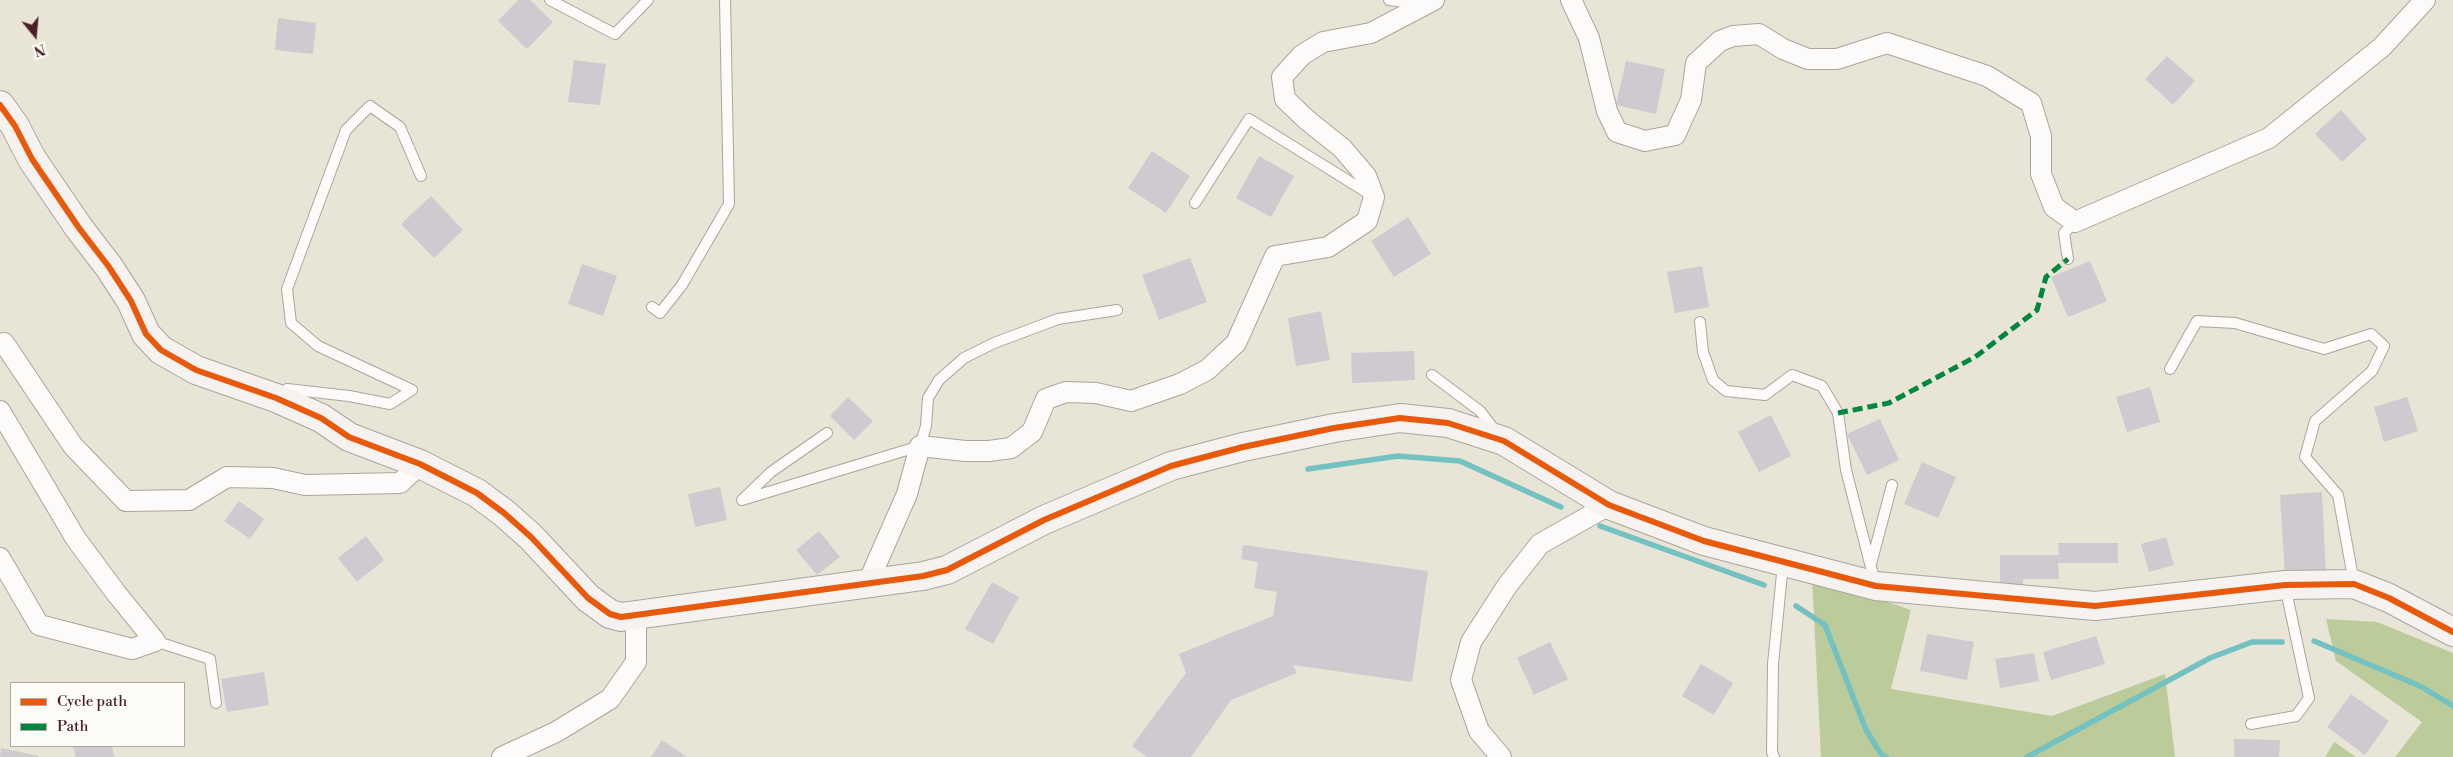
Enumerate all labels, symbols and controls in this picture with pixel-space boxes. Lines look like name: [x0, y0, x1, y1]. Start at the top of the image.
north arrow: [10, 10, 60, 60]
text: N: [31, 39, 47, 60]
legend: [10, 682, 185, 747]
text: Cycle path: [57, 692, 127, 711]
text: Path: [57, 717, 89, 736]

